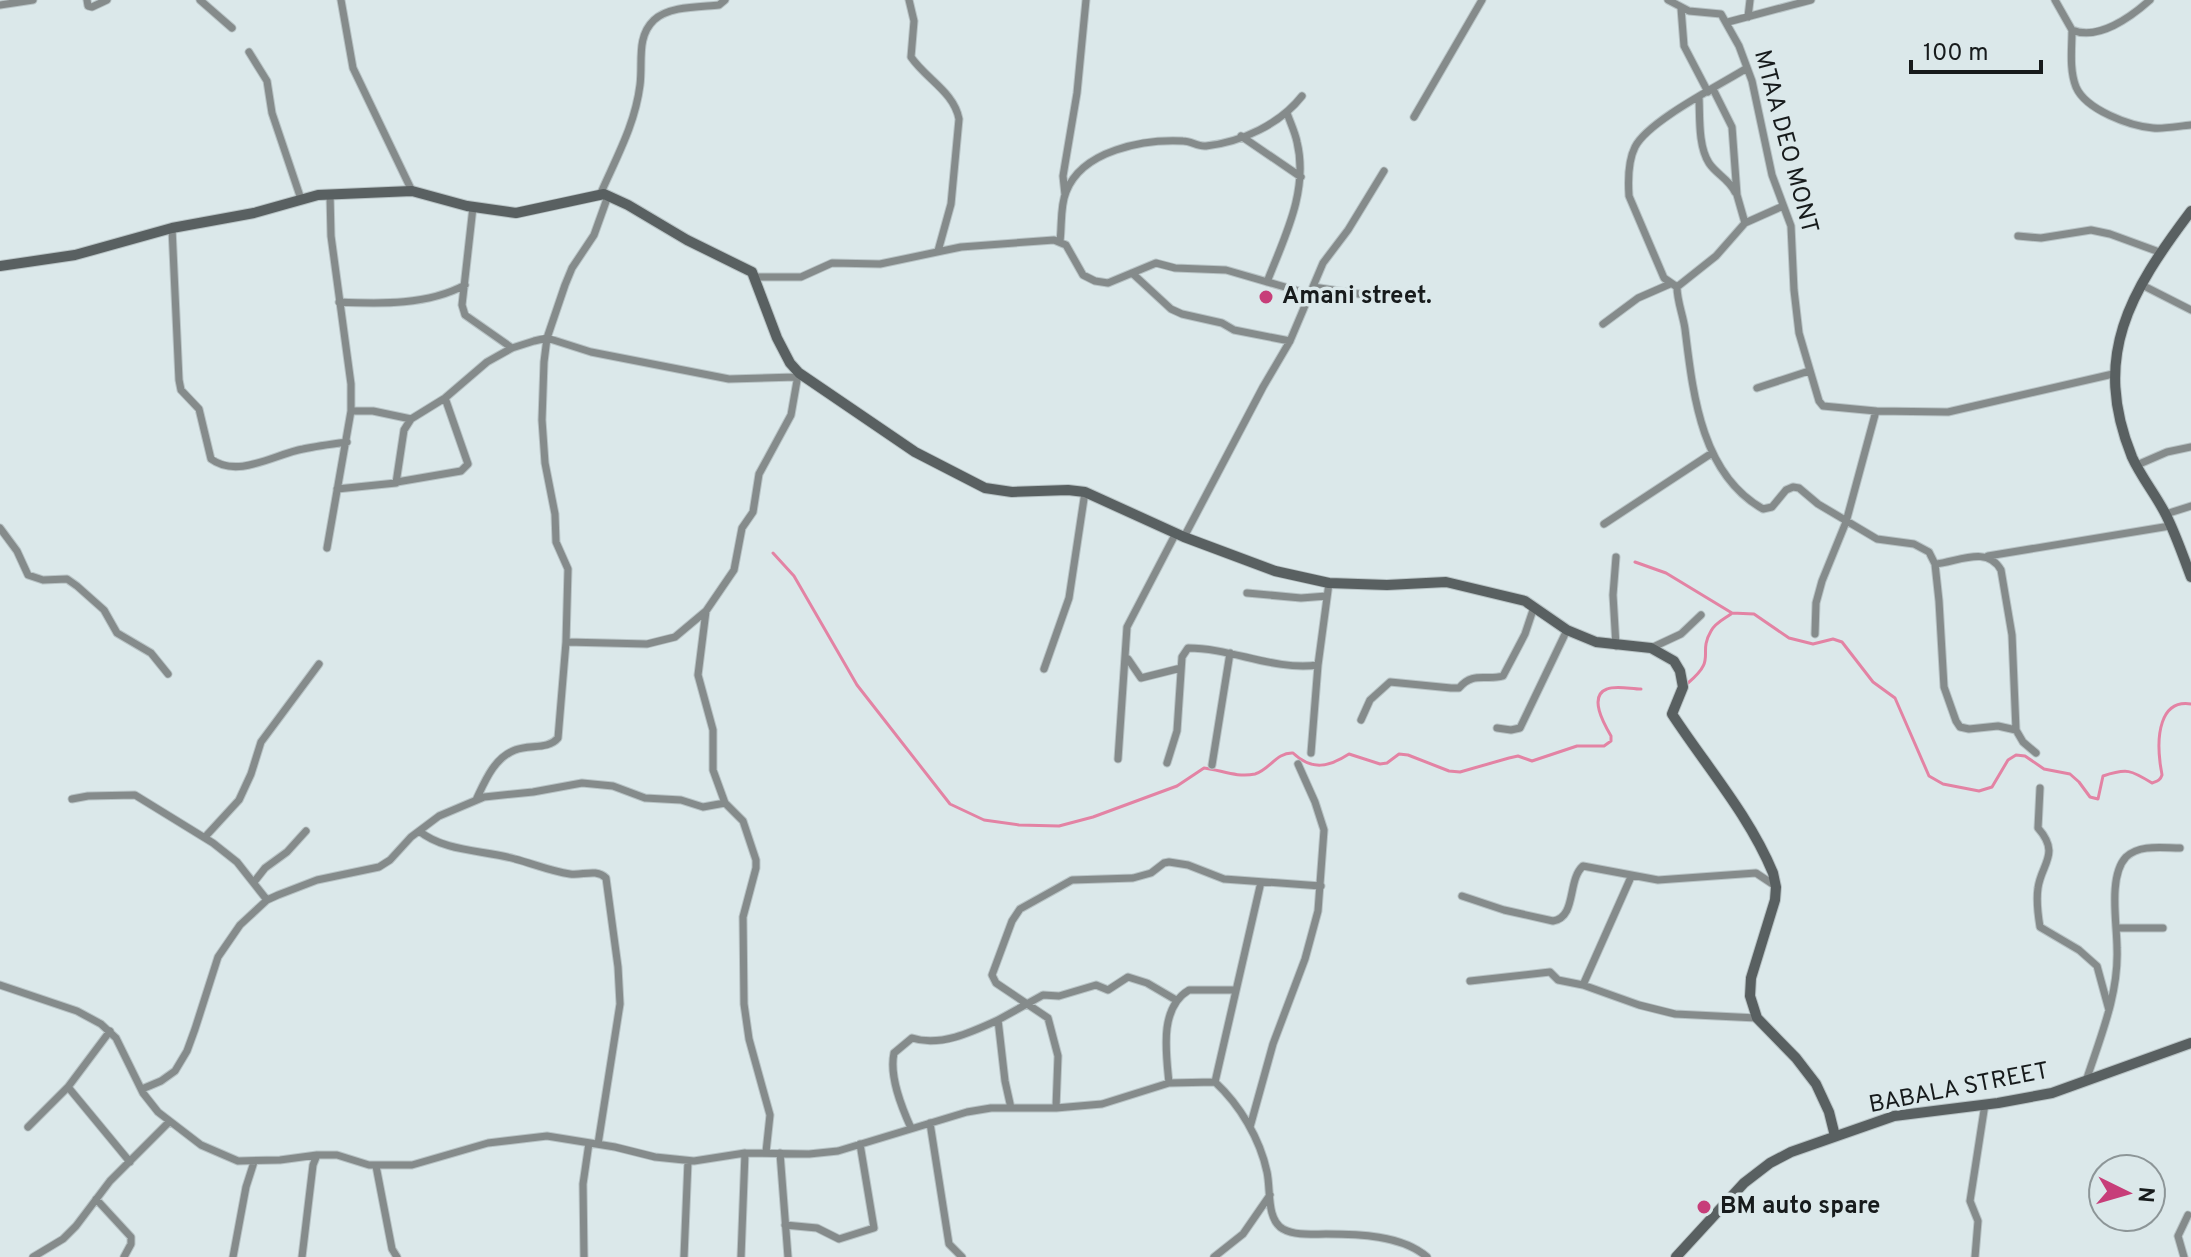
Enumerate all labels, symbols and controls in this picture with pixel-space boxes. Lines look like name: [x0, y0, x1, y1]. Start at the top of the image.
scale bar: [1911, 24, 2041, 74]
text: 100 m: [1923, 39, 1989, 69]
street label: MTAA DEO MONT: [1746, 47, 1824, 237]
place label: Amani street.: [1282, 282, 1432, 312]
marker: Amani street.: [1257, 288, 1275, 306]
street label: BABALA STREET: [1866, 1057, 2052, 1121]
north arrow: [2087, 1153, 2167, 1233]
text: N: [2130, 1185, 2159, 1204]
place label: BM auto spare: [1720, 1192, 1880, 1222]
marker: BM auto spare: [1695, 1198, 1713, 1216]

